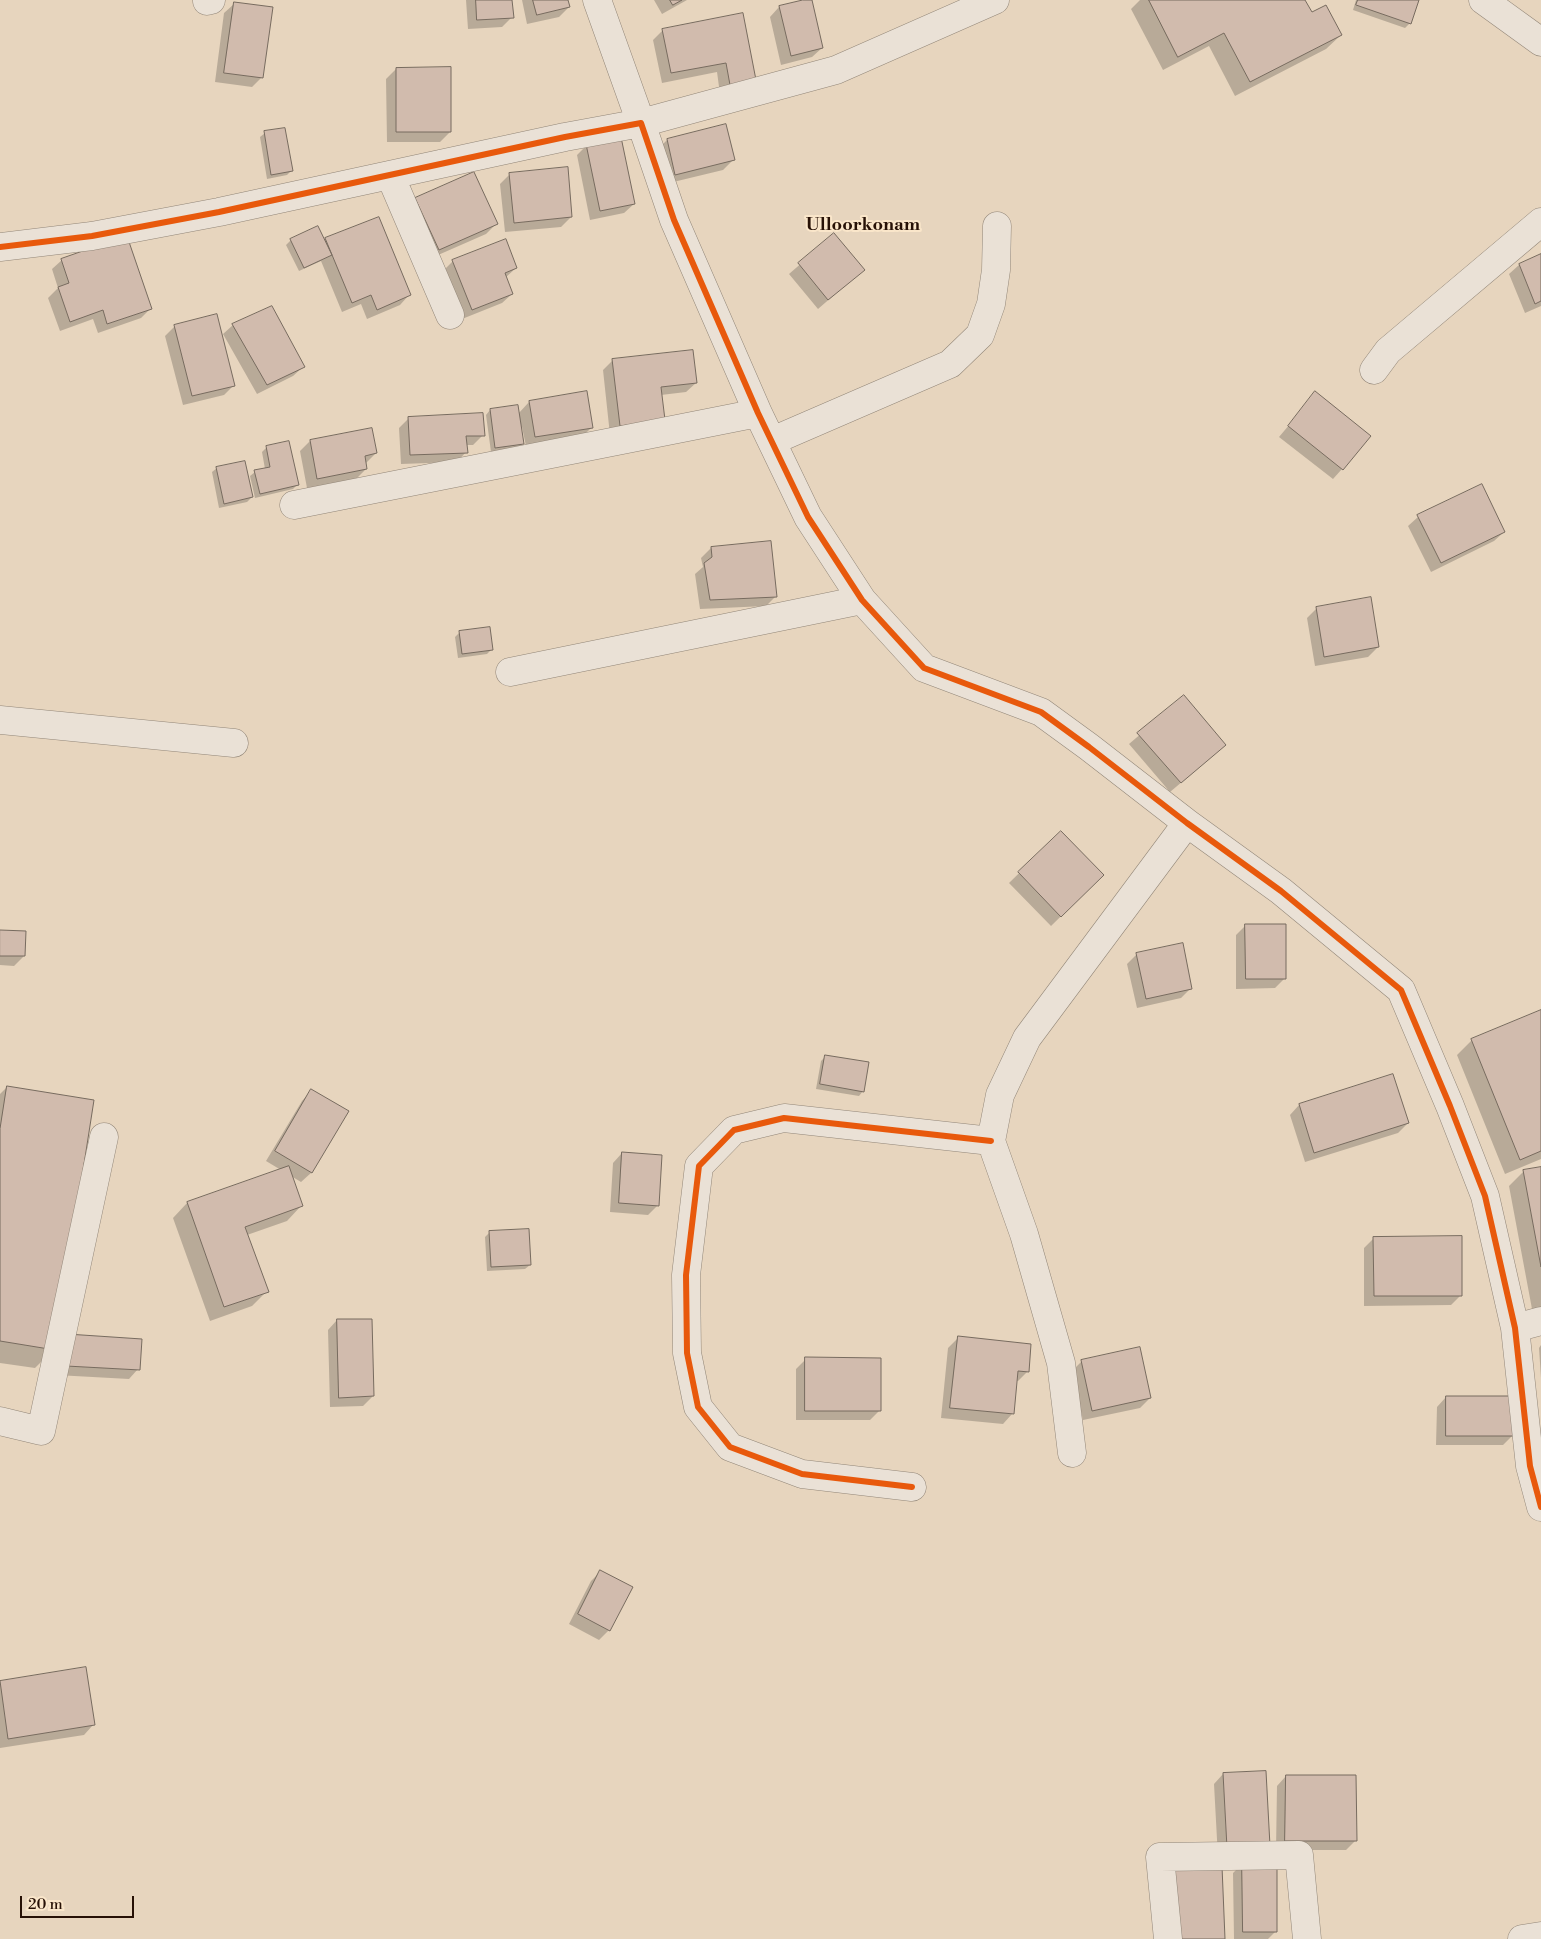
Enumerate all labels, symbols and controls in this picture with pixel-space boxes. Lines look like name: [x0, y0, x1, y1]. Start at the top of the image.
district label: Ulloorkonam: [806, 215, 920, 237]
scale bar: [22, 1886, 136, 1918]
text: 20 m: [28, 1895, 63, 1914]

